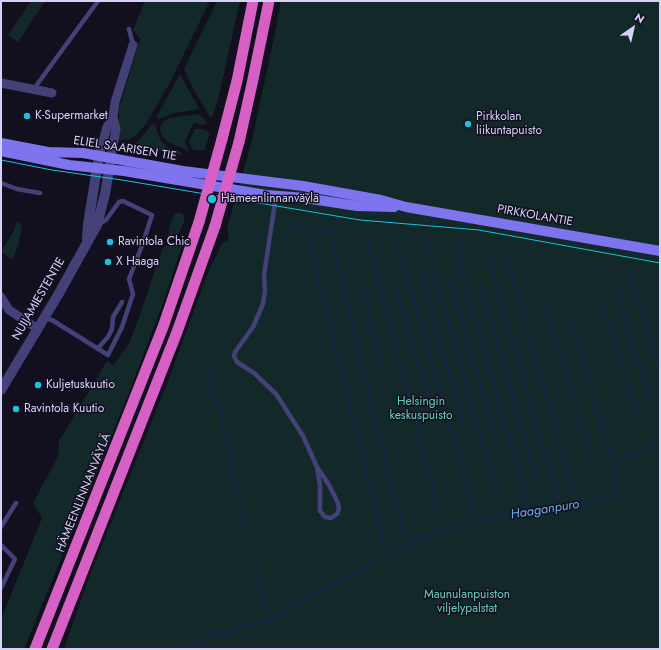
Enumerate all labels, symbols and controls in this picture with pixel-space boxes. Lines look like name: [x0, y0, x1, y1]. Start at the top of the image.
north arrow: [613, 8, 653, 48]
text: N: [632, 9, 648, 27]
place label: K-Supermarket: [35, 109, 108, 123]
place label: Pirkkolan liikuntapuisto: [476, 110, 542, 138]
marker: K-Supermarket: [22, 111, 32, 121]
marker: Pirkkolan liikuntapuisto: [463, 119, 473, 129]
street label: ELIEL SAARISEN TIE: [72, 134, 178, 164]
place label: Hämeenlinnanväylä: [221, 192, 319, 206]
marker: Hämeenlinnanväylä: [206, 193, 218, 205]
street label: PIRKKOLANTIE: [496, 202, 574, 230]
place label: Ravintola Chic: [118, 235, 190, 249]
marker: Ravintola Chic: [105, 237, 115, 247]
street label: NUIJAMIESTENTIE: [10, 255, 68, 343]
place label: X Haaga: [116, 255, 159, 269]
marker: X Haaga: [103, 257, 113, 267]
place label: Kuljetuskuutio: [46, 378, 115, 392]
marker: Kuljetuskuutio: [33, 380, 43, 390]
park label: Helsingin keskuspuisto: [390, 395, 452, 423]
place label: Ravintola Kuutio: [24, 402, 104, 416]
marker: Ravintola Kuutio: [11, 404, 21, 414]
street label: HÄMEENLINNANVÄYLÄ: [54, 431, 114, 555]
water label: Haaganpuro: [510, 497, 580, 523]
park label: Maunulanpuiston viljelypalstat: [424, 588, 510, 616]

